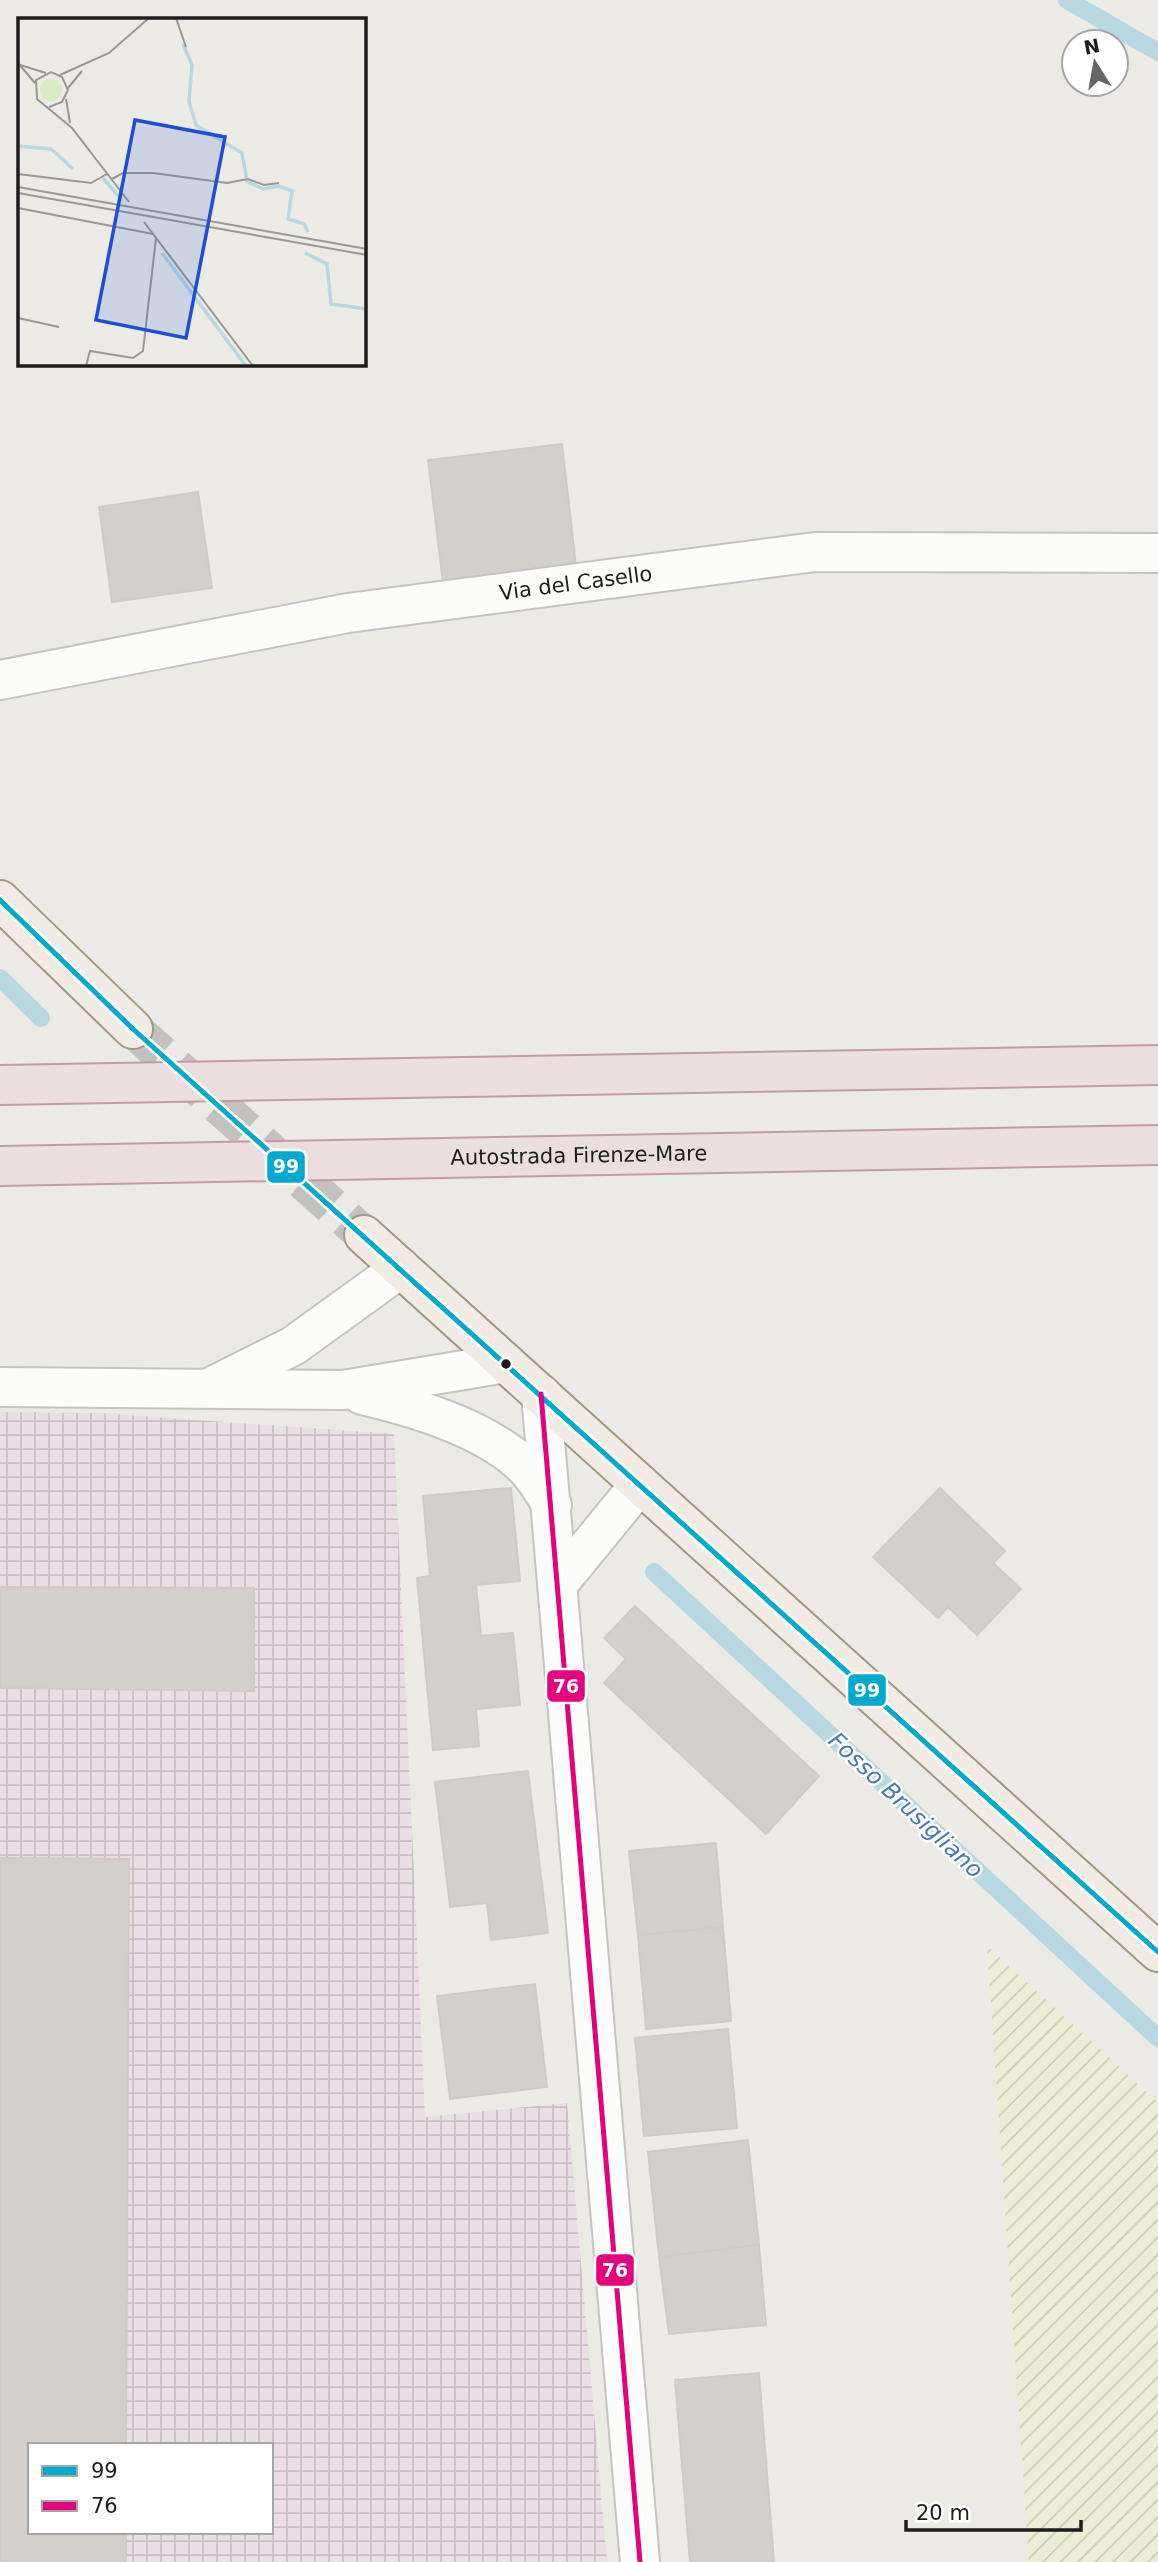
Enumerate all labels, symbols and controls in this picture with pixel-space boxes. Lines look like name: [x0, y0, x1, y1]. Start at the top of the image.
inset map: [18, 18, 366, 366]
north arrow: [1060, 28, 1130, 98]
text: N: [1082, 34, 1102, 59]
street label: Via del Casello: [498, 561, 654, 605]
street label: Autostrada Firenze-Mare: [450, 1141, 708, 1170]
line badge: 99: [266, 1150, 306, 1184]
text: 99: [273, 1155, 299, 1177]
unlabelled marker: [499, 1357, 513, 1371]
line badge: 76: [546, 1669, 586, 1703]
line badge: 99: [847, 1673, 887, 1707]
text: 76: [553, 1675, 579, 1697]
text: 99: [854, 1679, 880, 1701]
water label: Fosso Brusigliano: [824, 1727, 988, 1883]
line badge: 76: [595, 2253, 635, 2287]
text: 76: [602, 2259, 628, 2281]
legend: [28, 2443, 273, 2534]
text: 99: [91, 2459, 118, 2483]
scale bar: [906, 2488, 1081, 2532]
text: 76: [91, 2494, 118, 2518]
text: 20 m: [916, 2501, 970, 2525]

